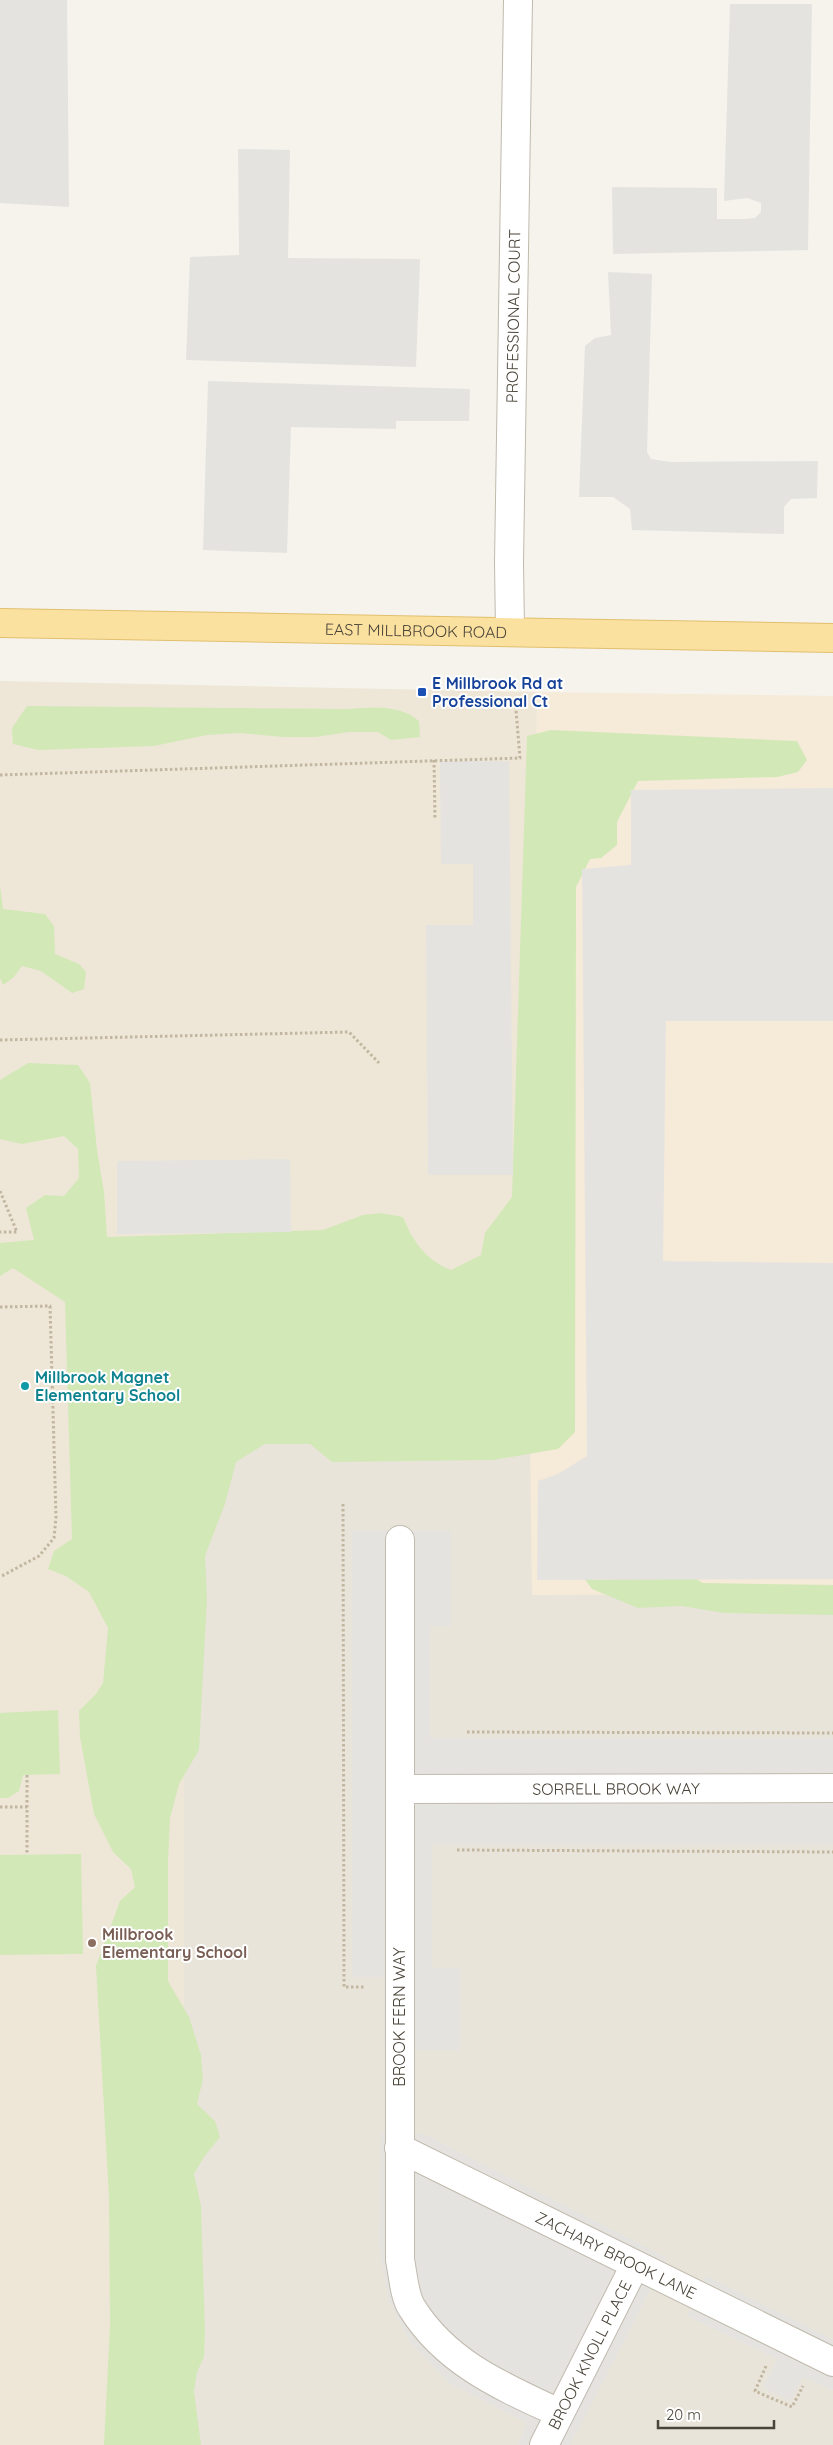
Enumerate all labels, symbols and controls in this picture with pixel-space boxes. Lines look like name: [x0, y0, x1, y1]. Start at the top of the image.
street label: PROFESSIONAL COURT: [502, 229, 524, 403]
street label: EAST MILLBROOK ROAD: [325, 619, 507, 642]
place label: E Millbrook Rd at Professional Ct: [432, 673, 563, 711]
marker: E Millbrook Rd at Professional Ct: [416, 686, 428, 698]
place label: Millbrook Magnet Elementary School: [35, 1367, 180, 1405]
marker: Millbrook Magnet Elementary School: [19, 1380, 31, 1392]
street label: SORRELL BROOK WAY: [532, 1778, 700, 1799]
place label: Millbrook Elementary School: [102, 1924, 247, 1962]
marker: Millbrook Elementary School: [86, 1937, 98, 1949]
street label: BROOK FERN WAY: [389, 1947, 409, 2087]
street label: ZACHARY BROOK LANE: [532, 2207, 700, 2303]
street label: BROOK KNOLL PLACE: [543, 2277, 636, 2433]
scale bar: [658, 2398, 774, 2430]
text: 20 m: [666, 2405, 701, 2424]

